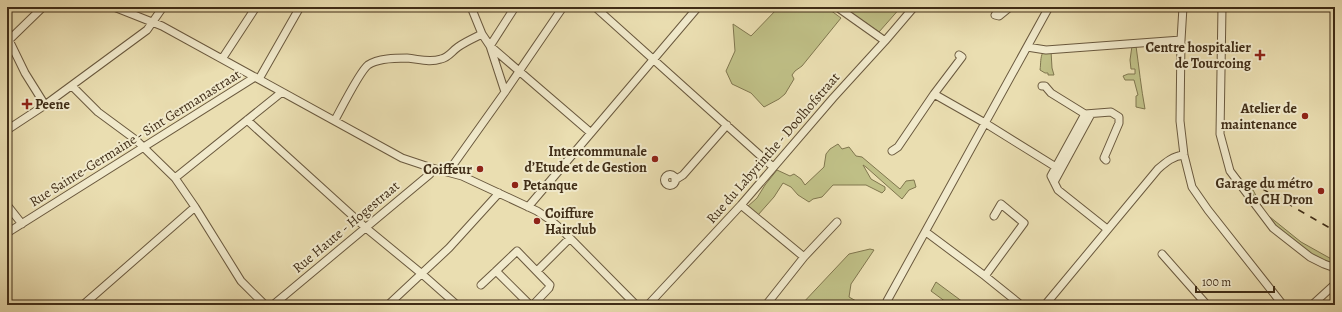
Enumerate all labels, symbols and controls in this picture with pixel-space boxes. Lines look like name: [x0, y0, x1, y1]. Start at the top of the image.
place label: Centre hospitalier de Tourcoing: [1146, 38, 1252, 73]
marker: Centre hospitalier de Tourcoing: [1254, 49, 1266, 61]
street label: Rue Sainte-Germaine - Sint Germanastraat: [26, 65, 245, 211]
street label: Rue du Labyrinthe - Doolhofstraat: [702, 68, 844, 228]
place label: Peene: [35, 95, 70, 114]
marker: Peene: [22, 99, 32, 109]
place label: Atelier de maintenance: [1221, 99, 1298, 134]
marker: Atelier de maintenance: [1300, 111, 1310, 121]
place label: Intercommunale d’Etude et de Gestion: [524, 142, 648, 177]
marker: Intercommunale d’Etude et de Gestion: [650, 154, 660, 164]
place label: Coiffeur: [423, 160, 472, 179]
marker: Coiffeur: [475, 164, 485, 174]
place label: Garage du métro de CH Dron: [1216, 174, 1313, 209]
street label: Rue Haute - Hogestraat: [289, 176, 404, 277]
place label: Petanque: [523, 176, 578, 195]
marker: Petanque: [510, 180, 520, 190]
marker: Garage du métro de CH Dron: [1316, 186, 1326, 196]
place label: Coiffure Hairclub: [545, 204, 596, 239]
marker: Coiffure Hairclub: [532, 216, 542, 226]
scale bar: [1196, 268, 1274, 294]
text: 100 m: [1202, 274, 1231, 290]

